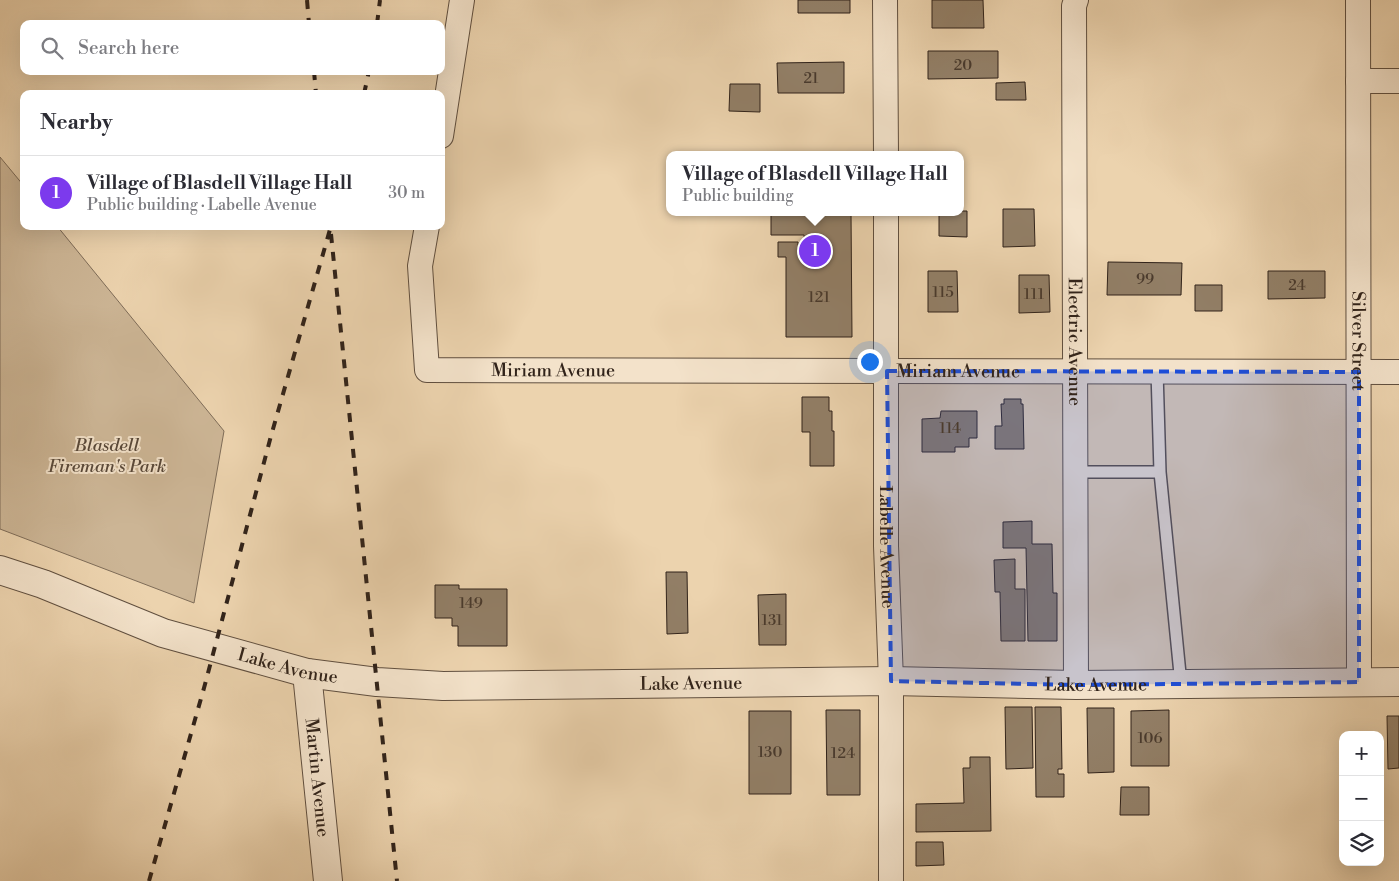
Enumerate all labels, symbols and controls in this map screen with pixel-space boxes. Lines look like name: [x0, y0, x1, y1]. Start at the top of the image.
search box: [20, 20, 445, 75]
icon: search: [38, 34, 66, 62]
text: Search here: [78, 36, 179, 60]
house number: 20: [954, 56, 972, 75]
house number: 21: [803, 69, 819, 88]
text: Nearby: [40, 110, 113, 136]
popup: [666, 151, 964, 216]
text: Village of Blasdell Village Hall: [682, 162, 948, 186]
text: Village of Blasdell Village Hall: [87, 171, 352, 195]
text: 1: [52, 183, 60, 203]
text: 30 m: [388, 183, 425, 203]
text: Public building: [682, 186, 793, 206]
text: Public building · Labelle Avenue: [87, 195, 317, 215]
pin: 1: [799, 232, 831, 270]
house number: 99: [1136, 270, 1154, 289]
house number: 24: [1288, 276, 1306, 295]
street label: Electric Avenue: [1063, 277, 1086, 406]
house number: 115: [932, 283, 954, 302]
house number: 111: [1024, 285, 1045, 304]
house number: 121: [808, 288, 831, 307]
street label: Silver Street: [1346, 291, 1370, 392]
your location: [857, 349, 883, 375]
street label: Miriam Avenue: [491, 359, 615, 382]
street label: Miriam Avenue: [896, 360, 1020, 383]
house number: 114: [939, 419, 961, 438]
park label: Blasdell Fireman's Park: [48, 434, 166, 478]
street label: Labelle Avenue: [874, 485, 899, 609]
house number: 149: [459, 594, 483, 613]
house number: 131: [762, 611, 783, 630]
street label: Lake Avenue: [235, 643, 339, 689]
street label: Lake Avenue: [640, 672, 742, 696]
street label: Lake Avenue: [1044, 673, 1147, 697]
street label: Martin Avenue: [300, 717, 334, 838]
house number: 106: [1137, 729, 1163, 748]
map controls: [1339, 731, 1384, 866]
button: +: [1339, 731, 1384, 776]
house number: 130: [758, 743, 782, 762]
house number: 124: [831, 744, 855, 763]
button: −: [1339, 776, 1384, 821]
button: layers: [1339, 821, 1384, 866]

